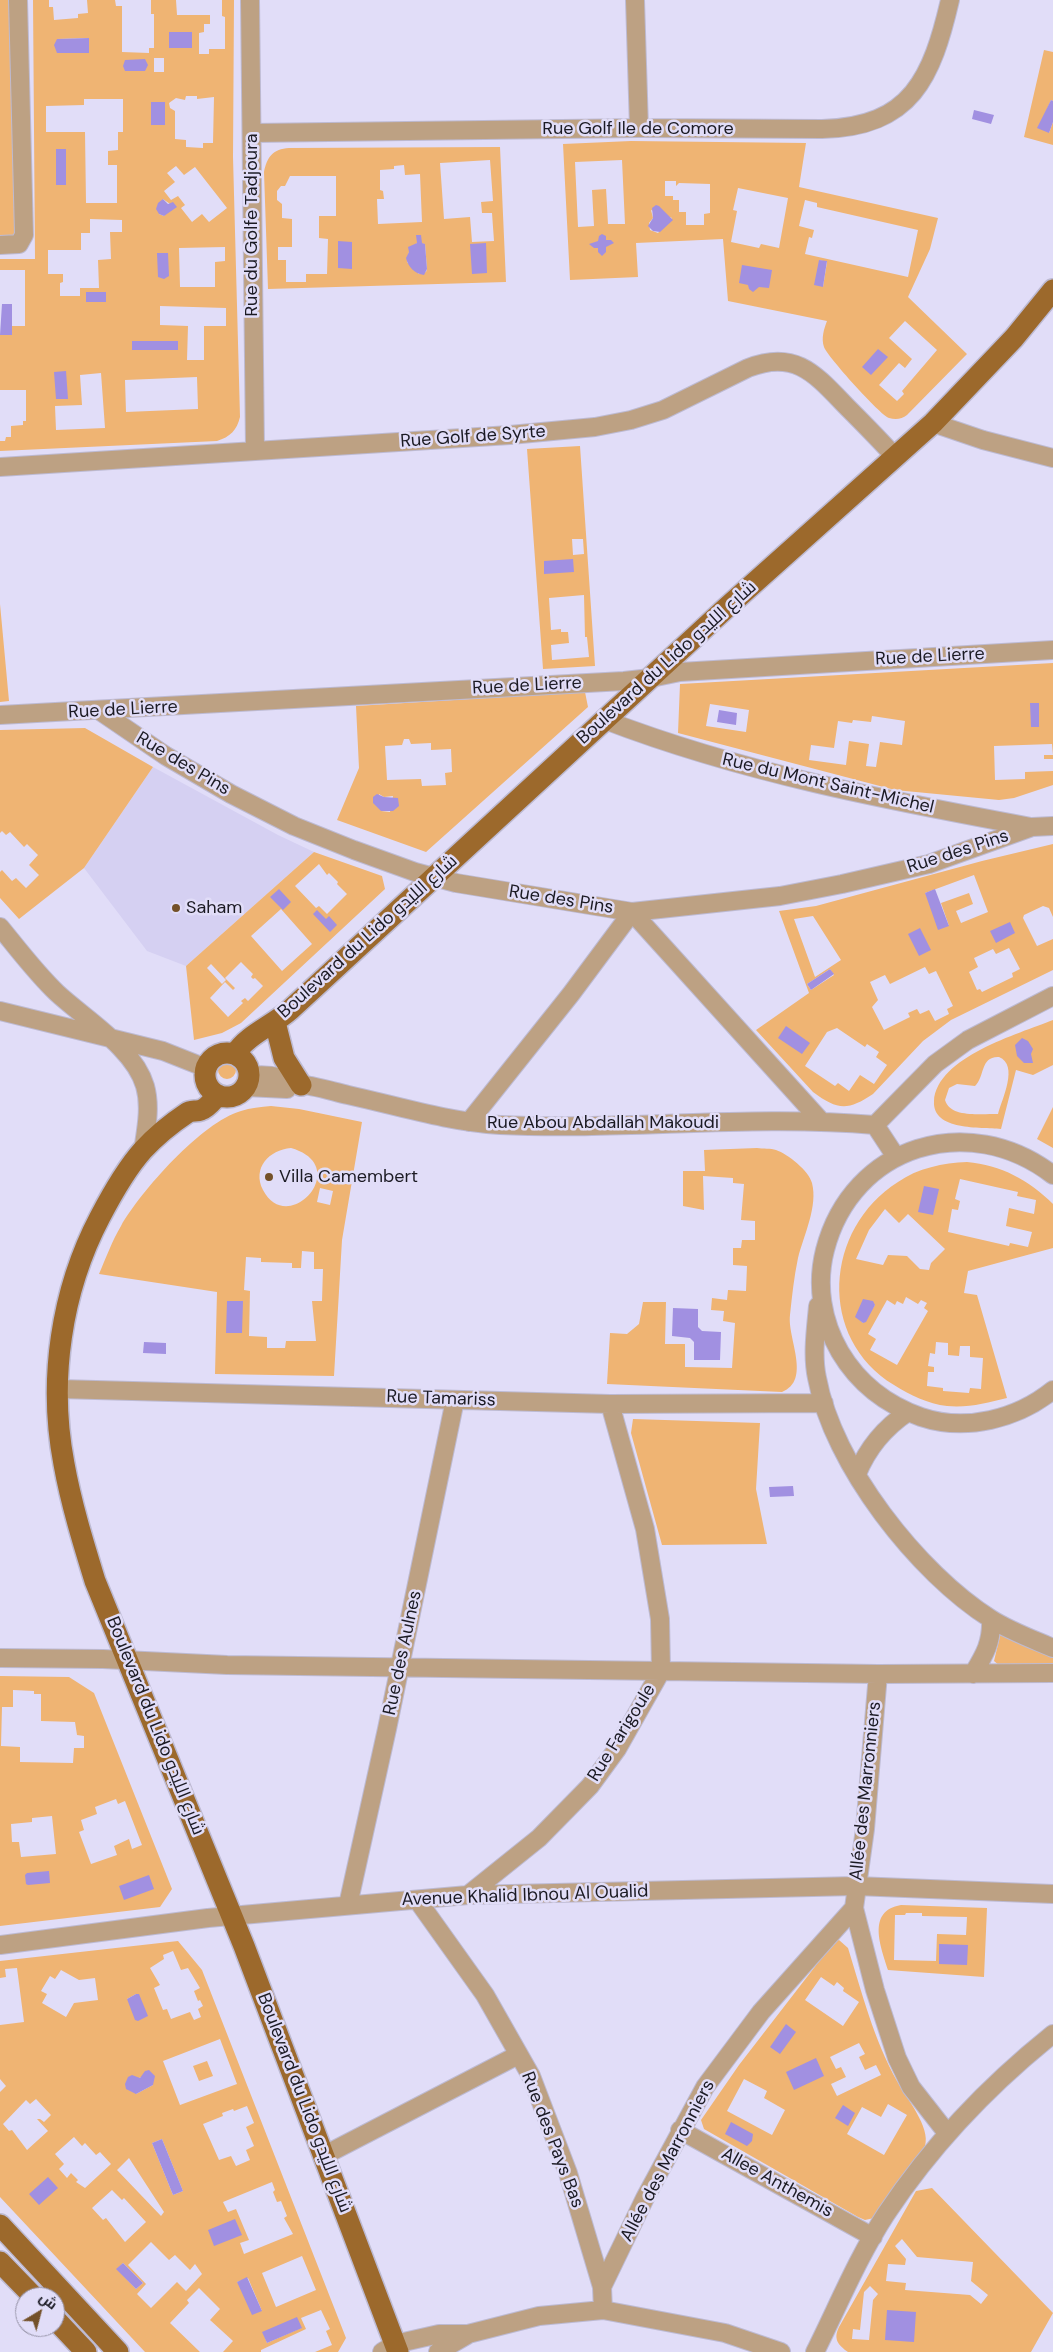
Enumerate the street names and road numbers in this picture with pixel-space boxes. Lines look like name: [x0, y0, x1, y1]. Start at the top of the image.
street label: Rue Golf Ile de Comore: [542, 118, 734, 140]
street label: Rue du Golfe Tadjoura: [241, 133, 263, 317]
street label: Rue Golf de Syrte: [400, 421, 546, 453]
street label: Boulevard du Lido شارع الليدو: [573, 577, 761, 749]
street label: Rue de Lierre: [875, 643, 985, 671]
street label: Rue de Lierre: [472, 672, 582, 700]
street label: Rue de Lierre: [68, 696, 178, 724]
street label: Rue des Pins: [132, 728, 234, 800]
street label: Rue du Mont Saint-Michel: [720, 749, 936, 819]
street label: Rue des Pins: [905, 825, 1011, 879]
street label: Boulevard du Lido شارع الليدو: [274, 851, 462, 1023]
street label: Rue des Pins: [507, 881, 615, 919]
street label: Rue Abou Abdallah Makoudi: [487, 1112, 719, 1134]
street label: Rue Tamariss: [386, 1386, 496, 1412]
street label: Rue des Aulnes: [379, 1589, 427, 1717]
street label: Boulevard du Lido شارع الليدو: [101, 1614, 209, 1838]
street label: Rue Farigoule: [584, 1680, 660, 1786]
street label: Allée des Marronniers: [846, 1700, 886, 1882]
street label: Avenue Khalid Ibnou Al Oualid: [401, 1881, 649, 1911]
street label: Boulevard du Lido شارع الليدو: [252, 1990, 356, 2216]
street label: Rue des Pays Bas: [516, 2069, 588, 2211]
street label: Allée des Marronniers: [616, 2076, 720, 2246]
street label: Allee Anthemis: [717, 2143, 837, 2223]

